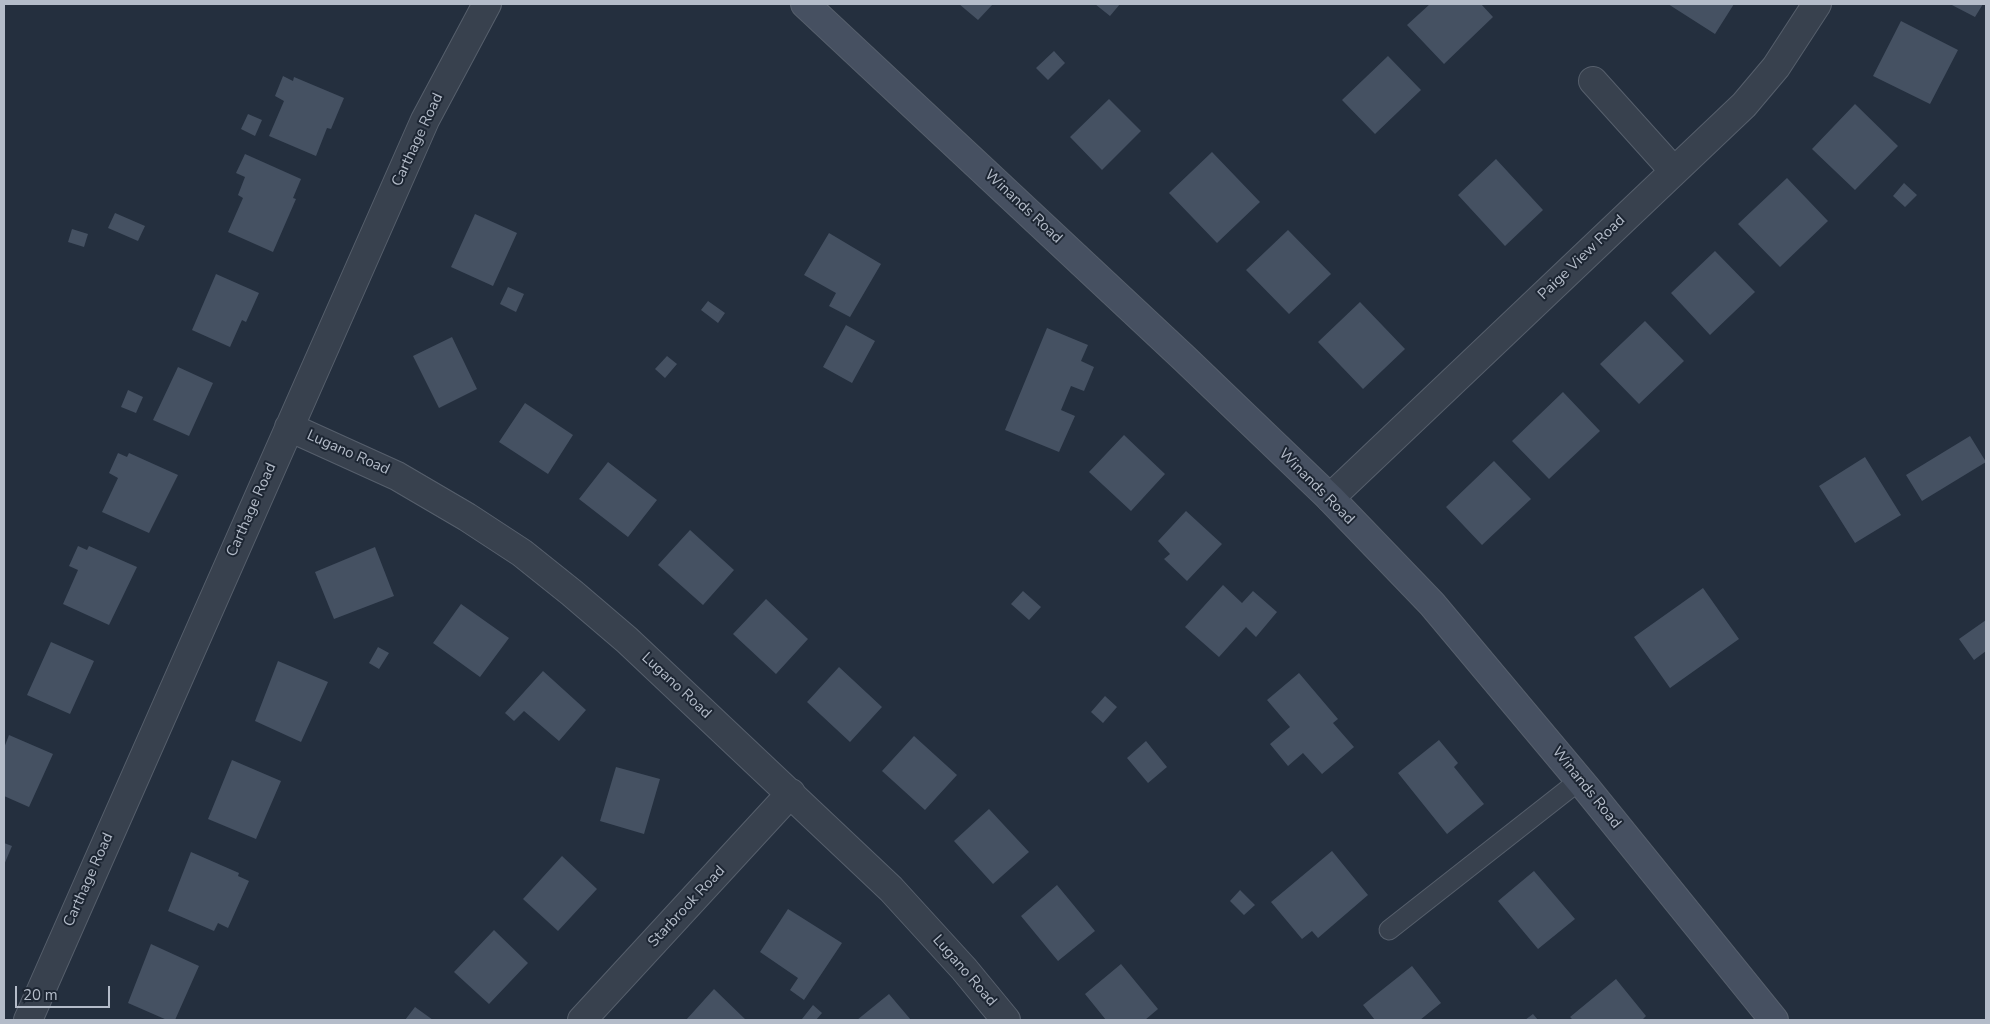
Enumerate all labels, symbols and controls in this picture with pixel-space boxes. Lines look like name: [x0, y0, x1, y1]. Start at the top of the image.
street label: Carthage Road: [389, 91, 447, 189]
street label: Winands Road: [980, 166, 1066, 248]
street label: Paige View Road: [1535, 212, 1629, 304]
street label: Lugano Road: [304, 427, 392, 479]
street label: Winands Road: [1274, 445, 1358, 529]
street label: Carthage Road: [223, 460, 281, 560]
street label: Lugano Road: [637, 649, 715, 723]
street label: Winands Road: [1548, 744, 1624, 832]
street label: Carthage Road: [60, 830, 118, 930]
street label: Starbrook Road: [645, 863, 729, 951]
street label: Lugano Road: [928, 932, 1000, 1010]
scale bar: [18, 976, 112, 1008]
text: 20 m: [23, 985, 58, 1005]

